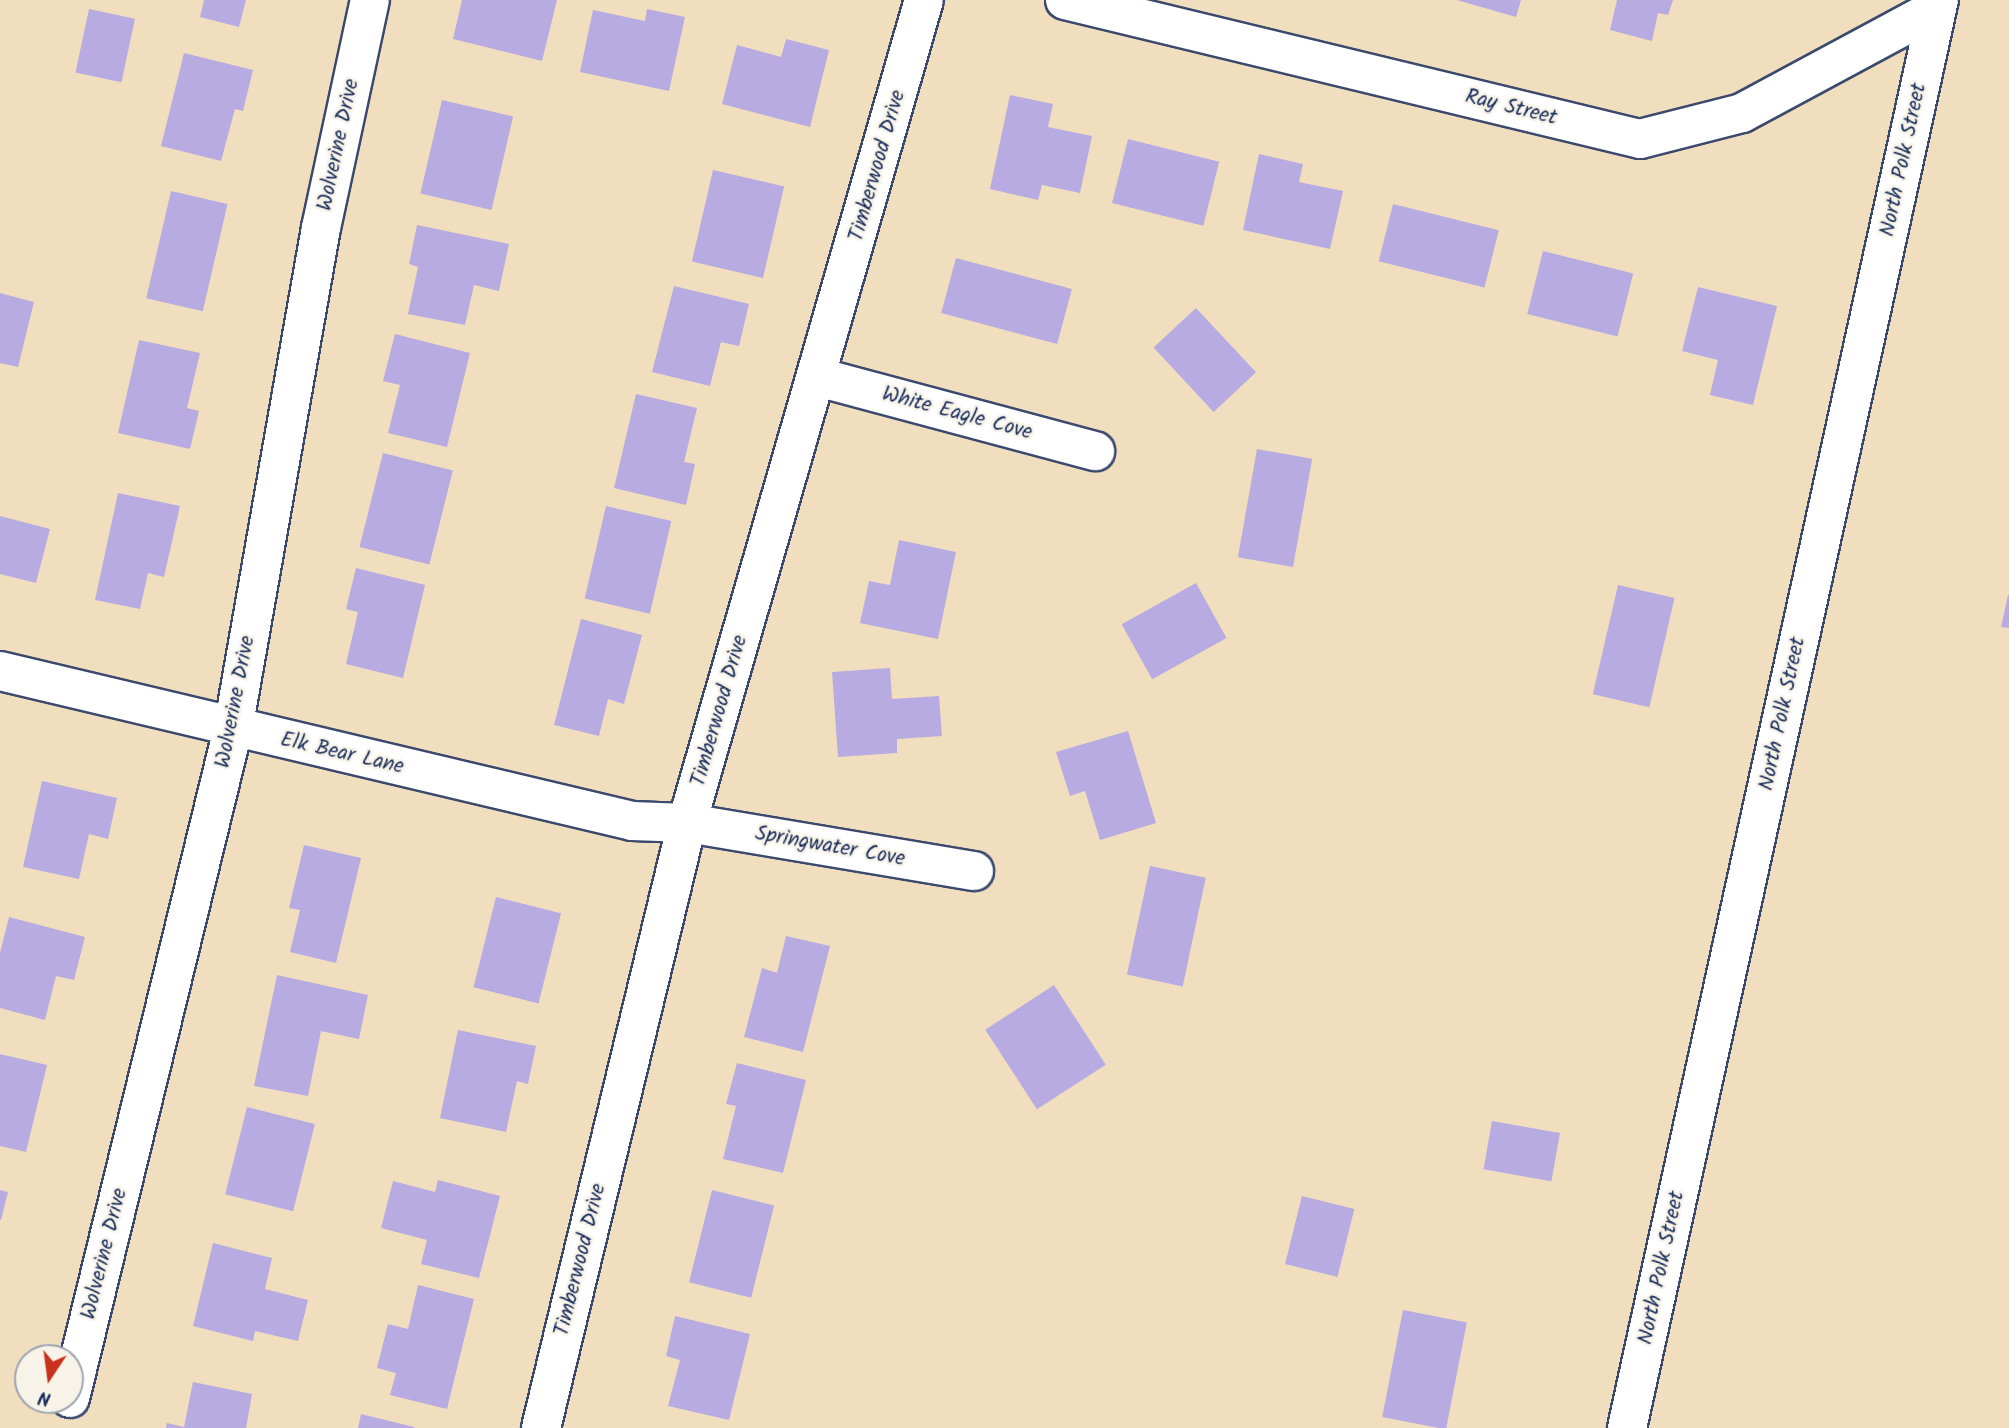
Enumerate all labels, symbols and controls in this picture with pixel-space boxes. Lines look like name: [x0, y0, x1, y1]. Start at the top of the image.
street label: Wolverine Drive: [313, 77, 365, 213]
street label: North Polk Street: [1875, 81, 1933, 239]
street label: Ray Street: [1463, 84, 1559, 132]
street label: Timberwood Drive: [844, 87, 912, 245]
street label: White Eagle Cove: [879, 382, 1035, 446]
street label: Timberwood Drive: [686, 632, 754, 790]
street label: Wolverine Drive: [211, 634, 261, 770]
street label: North Polk Street: [1754, 635, 1812, 793]
street label: Elk Bear Lane: [278, 728, 406, 780]
street label: Springwater Cove: [753, 821, 907, 873]
street label: Timberwood Drive: [550, 1181, 612, 1339]
street label: Wolverine Drive: [77, 1186, 133, 1322]
street label: North Polk Street: [1633, 1189, 1691, 1347]
north arrow: [14, 1344, 84, 1414]
text: N: [36, 1382, 54, 1413]

